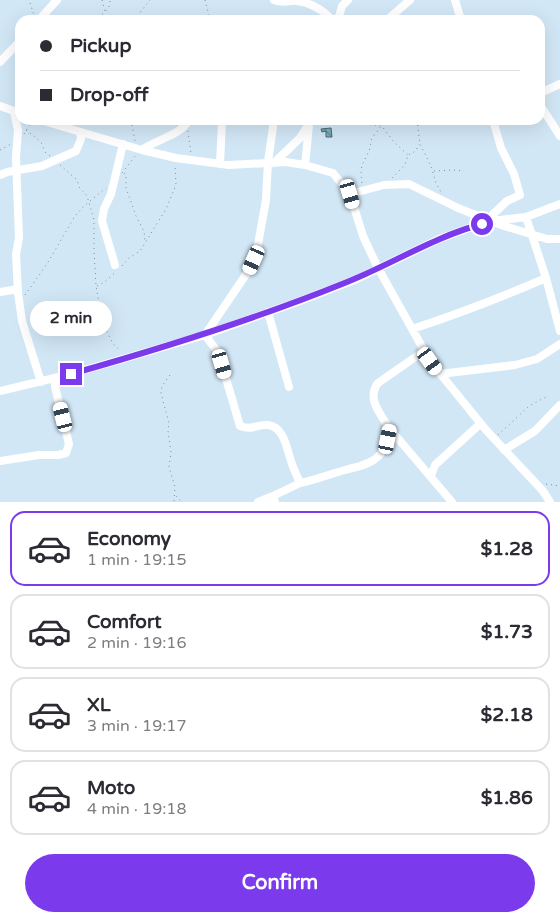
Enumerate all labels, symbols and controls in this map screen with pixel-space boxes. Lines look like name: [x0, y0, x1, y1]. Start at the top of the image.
text: Pickup: [70, 35, 131, 57]
text: Drop-off: [70, 84, 149, 106]
car: [338, 178, 361, 210]
route start: [471, 213, 493, 235]
car: [241, 243, 266, 277]
callout: 2 min: [30, 302, 112, 336]
text: 2 min: [50, 308, 92, 328]
car: [415, 344, 444, 378]
car: [210, 348, 233, 380]
route end: [60, 363, 82, 385]
car: [52, 401, 73, 433]
car: [377, 423, 398, 455]
icon: car: [27, 526, 72, 571]
text: Economy: [87, 528, 171, 550]
text: $1.28: [481, 538, 533, 560]
text: 1 min · 19:15: [87, 550, 186, 570]
icon: car: [27, 609, 72, 654]
text: Comfort: [87, 611, 161, 633]
text: $1.73: [481, 621, 533, 643]
text: 2 min · 19:16: [87, 633, 186, 653]
icon: car: [27, 692, 72, 737]
text: XL: [87, 694, 111, 716]
text: $2.18: [481, 704, 533, 726]
text: 3 min · 19:17: [87, 716, 186, 736]
icon: car: [27, 775, 72, 820]
text: Moto: [87, 777, 135, 799]
text: $1.86: [481, 787, 533, 809]
text: 4 min · 19:18: [87, 799, 186, 819]
button: Confirm: [25, 854, 535, 912]

